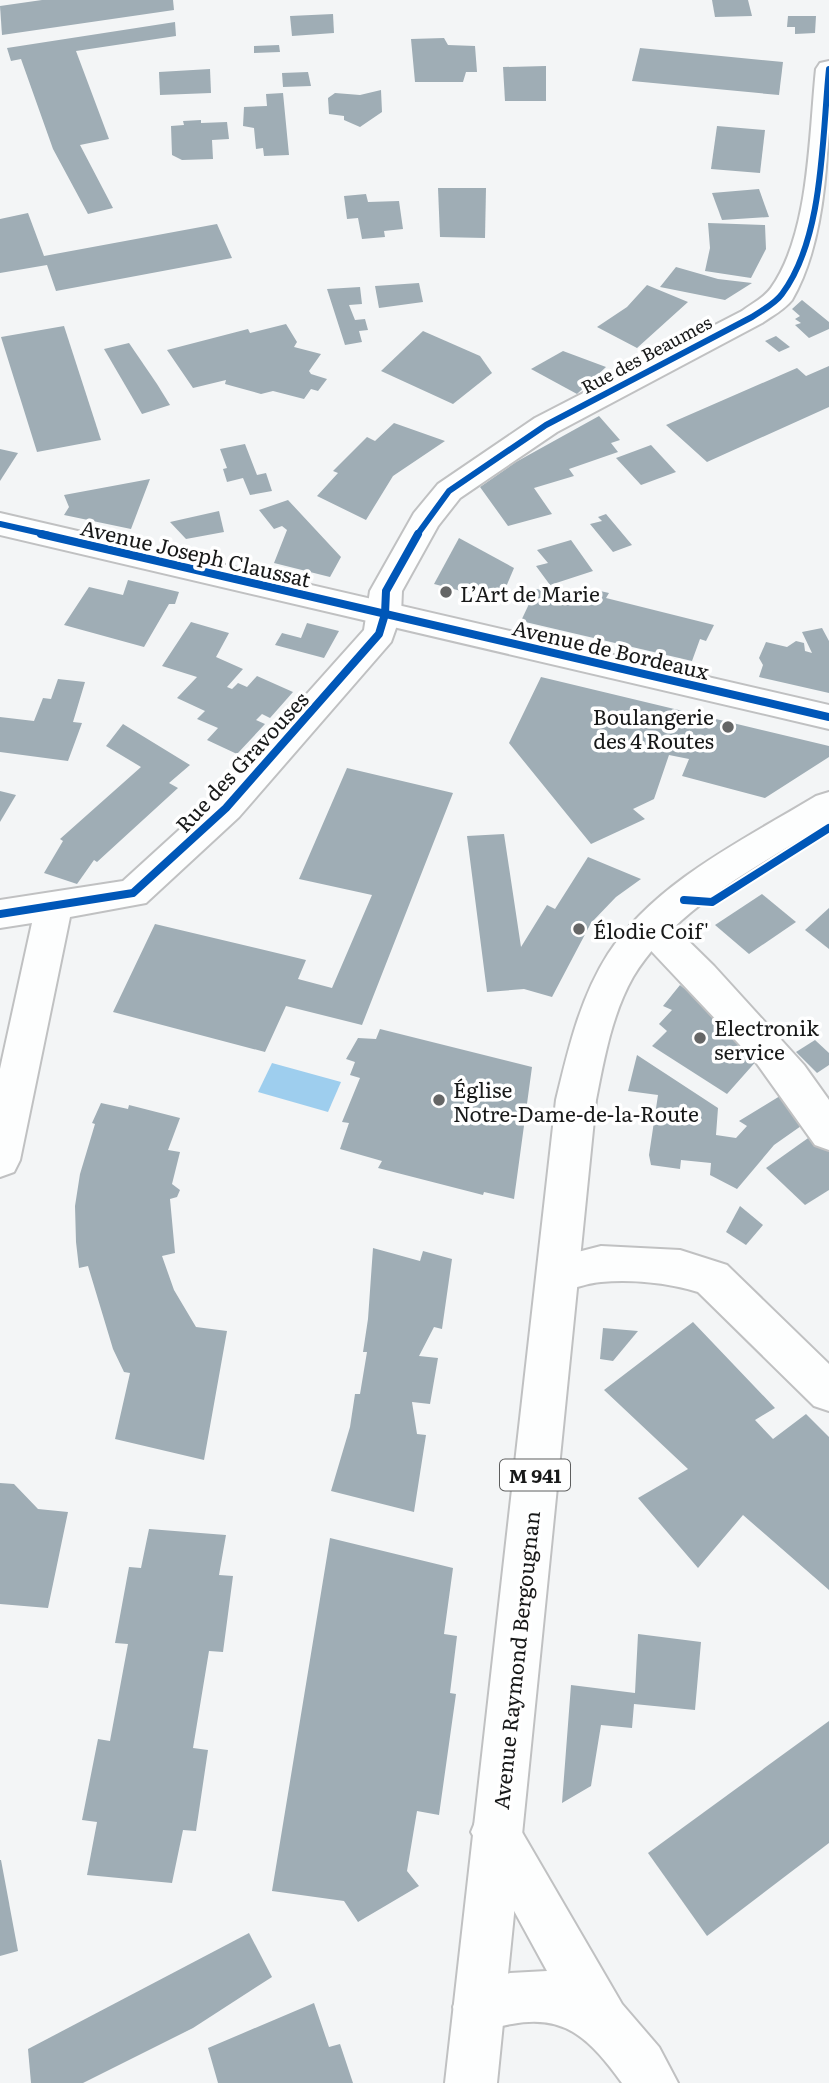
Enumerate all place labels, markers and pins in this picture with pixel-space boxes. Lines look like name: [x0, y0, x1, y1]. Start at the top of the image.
place label: L’Art de Marie: [460, 577, 600, 608]
marker: L’Art de Marie: [438, 584, 454, 600]
place label: Boulangerie des 4 Routes: [593, 700, 714, 755]
marker: Boulangerie des 4 Routes: [720, 719, 736, 735]
place label: Élodie Coif': [593, 914, 709, 945]
marker: Élodie Coif': [571, 921, 587, 937]
place label: Electronik service: [714, 1011, 819, 1066]
marker: Electronik service: [692, 1030, 708, 1046]
place label: Église Notre-Dame-de-la-Route: [453, 1073, 699, 1128]
marker: Église Notre-Dame-de-la-Route: [431, 1092, 447, 1108]

